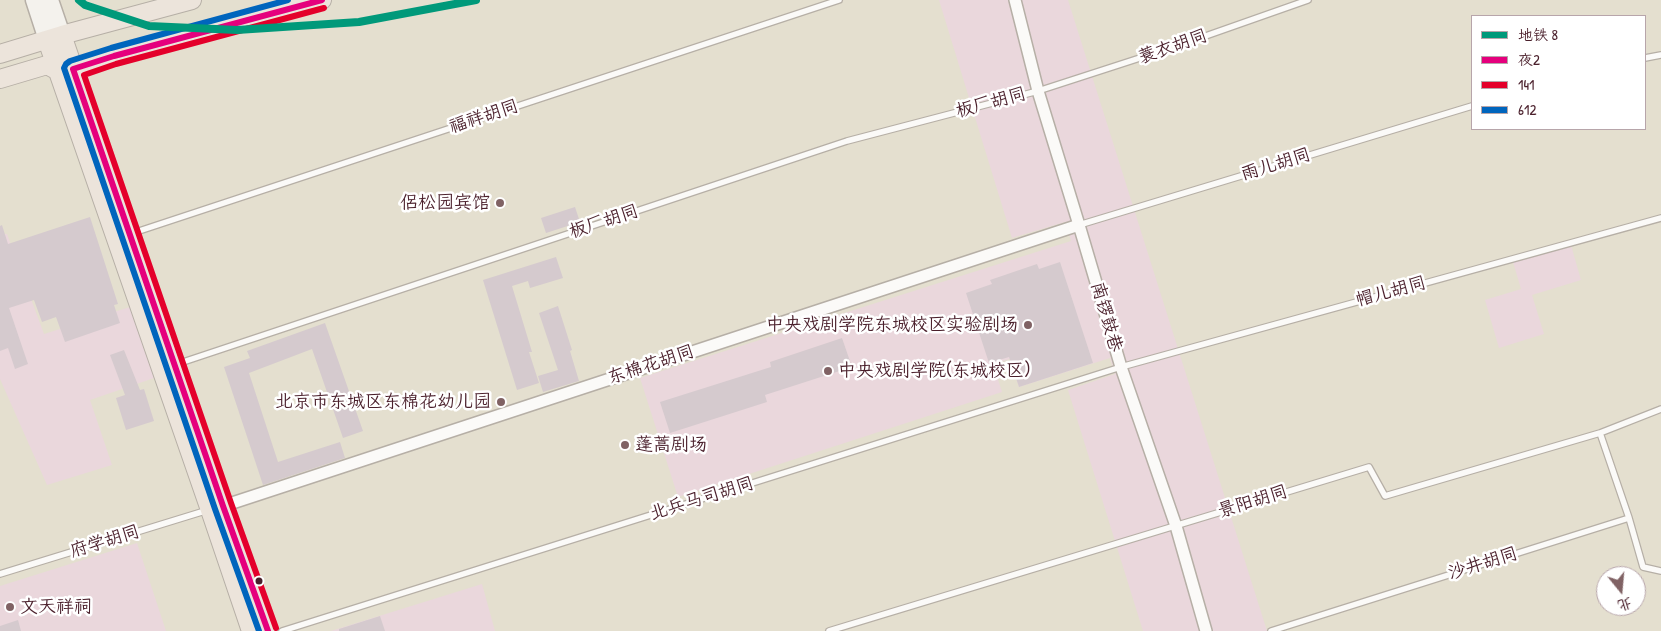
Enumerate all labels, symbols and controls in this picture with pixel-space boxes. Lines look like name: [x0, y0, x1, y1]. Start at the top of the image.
legend: [1471, 15, 1646, 130]
text: 地铁 8: [1518, 24, 1558, 45]
street label: 蓑衣胡同: [1135, 25, 1211, 69]
text: 夜2: [1518, 49, 1540, 70]
text: 141: [1518, 74, 1535, 95]
street label: 板厂胡同: [953, 83, 1029, 123]
street label: 福祥胡同: [446, 96, 522, 138]
text: 612: [1518, 99, 1536, 120]
street label: 雨儿胡同: [1238, 144, 1314, 186]
place label: 侣松园宾馆: [400, 192, 490, 214]
marker: 侣松园宾馆: [494, 197, 506, 209]
street label: 板厂胡同: [566, 201, 642, 243]
street label: 帽儿胡同: [1353, 272, 1429, 312]
street label: 南锣鼓巷: [1086, 279, 1126, 355]
place label: 中央戏剧学院东城校区实验剧场: [766, 314, 1018, 336]
marker: 中央戏剧学院东城校区实验剧场: [1022, 319, 1034, 331]
street label: 东棉花胡同: [605, 341, 697, 389]
place label: 中央戏剧学院(东城校区): [838, 360, 1031, 382]
marker: 中央戏剧学院(东城校区): [822, 365, 834, 377]
place label: 北京市东城区东棉花幼儿园: [275, 391, 491, 413]
marker: 北京市东城区东棉花幼儿园: [495, 396, 507, 408]
place label: 蓬蒿剧场: [635, 434, 707, 456]
marker: 蓬蒿剧场: [619, 439, 631, 451]
street label: 北兵马司胡同: [647, 473, 757, 525]
street label: 景阳胡同: [1215, 481, 1291, 523]
street label: 府学胡同: [67, 521, 143, 563]
street label: 沙井胡同: [1445, 543, 1521, 585]
north arrow: [1596, 566, 1646, 616]
unlabelled marker: [254, 576, 264, 586]
text: 北: [1616, 594, 1635, 616]
place label: 文天祥祠: [20, 596, 92, 618]
marker: 文天祥祠: [4, 601, 16, 613]

